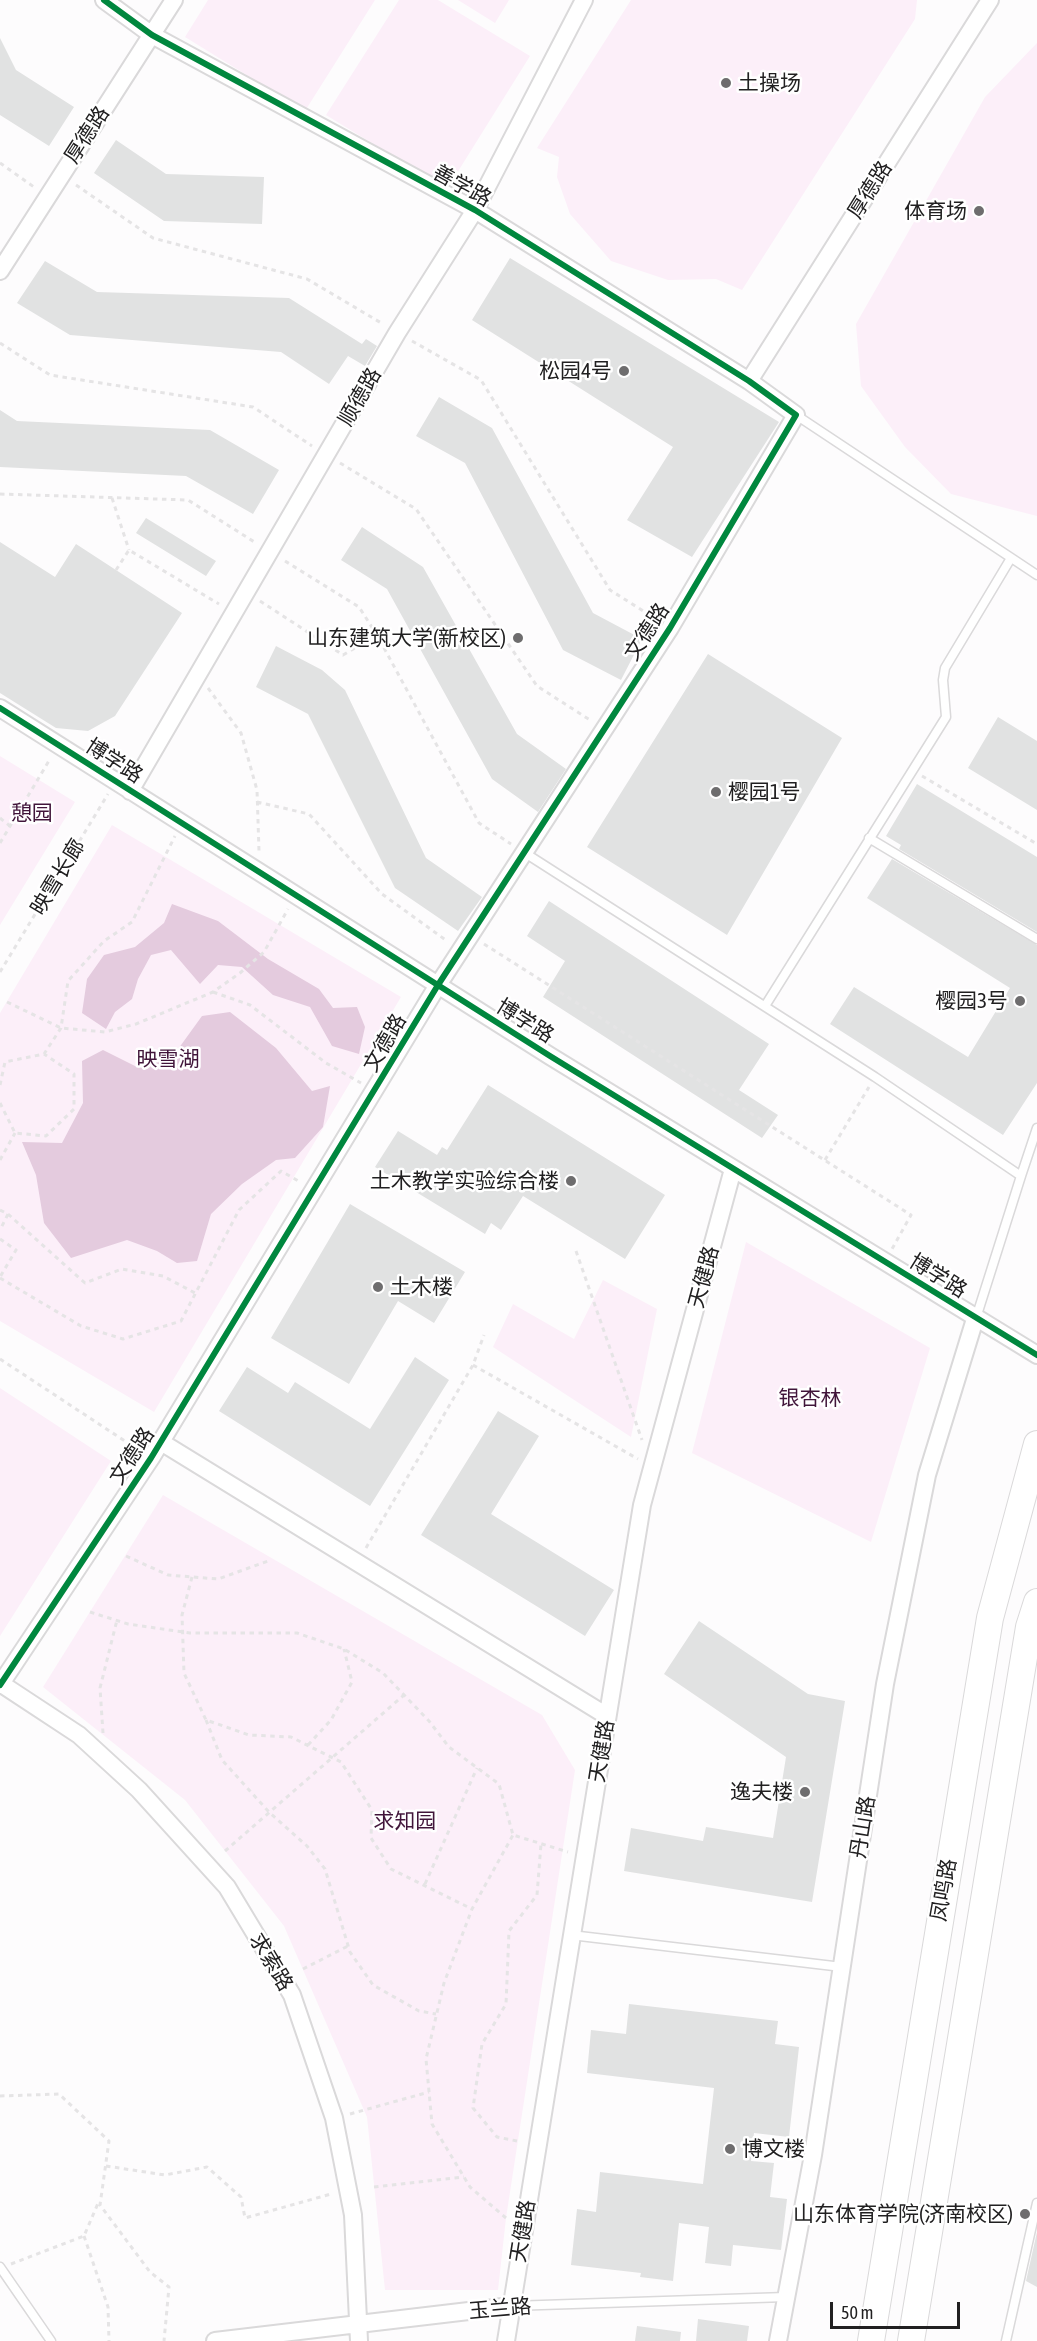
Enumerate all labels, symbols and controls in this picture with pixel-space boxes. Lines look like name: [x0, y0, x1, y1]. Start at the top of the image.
place label: 土操场: [738, 70, 801, 96]
marker: 土操场: [719, 76, 733, 90]
street label: 厚德路: [59, 102, 115, 168]
street label: 厚德路: [843, 157, 897, 223]
street label: 善学路: [428, 160, 496, 212]
place label: 体育场: [904, 198, 967, 224]
marker: 体育场: [972, 204, 986, 218]
place label: 松园4号: [539, 358, 612, 384]
street label: 顺德路: [333, 363, 387, 431]
marker: 松园4号: [617, 364, 631, 378]
street label: 文德路: [619, 599, 675, 665]
place label: 山东建筑大学(新校区): [307, 625, 506, 651]
marker: 山东建筑大学(新校区): [511, 631, 525, 645]
street label: 博学路: [81, 733, 147, 789]
place label: 樱园1号: [728, 779, 801, 805]
marker: 樱园1号: [709, 785, 723, 799]
park label: 憩园: [11, 800, 53, 826]
street label: 映雪长廊: [26, 835, 90, 919]
place label: 樱园3号: [935, 988, 1008, 1014]
street label: 博学路: [492, 994, 558, 1048]
marker: 樱园3号: [1013, 994, 1027, 1008]
street label: 文德路: [358, 1009, 412, 1077]
park label: 映雪湖: [137, 1046, 199, 1072]
place label: 土木教学实验综合楼: [370, 1168, 559, 1194]
marker: 土木教学实验综合楼: [564, 1174, 578, 1188]
street label: 天健路: [684, 1243, 724, 1311]
street label: 博学路: [905, 1249, 971, 1303]
place label: 土木楼: [390, 1274, 453, 1300]
marker: 土木楼: [371, 1280, 385, 1294]
park label: 银杏林: [779, 1385, 841, 1411]
street label: 文德路: [104, 1423, 160, 1489]
street label: 天健路: [585, 1718, 619, 1784]
place label: 逸夫楼: [730, 1779, 793, 1805]
marker: 逸夫楼: [798, 1785, 812, 1799]
street label: 丹山路: [846, 1794, 880, 1860]
park label: 求知园: [374, 1808, 436, 1834]
street label: 凤鸣路: [926, 1857, 962, 1923]
street label: 求索路: [244, 1929, 298, 1995]
place label: 博文楼: [742, 2136, 805, 2162]
marker: 博文楼: [723, 2142, 737, 2156]
street label: 天健路: [506, 2198, 540, 2264]
place label: 山东体育学院(济南校区): [793, 2201, 1013, 2227]
marker: 山东体育学院(济南校区): [1018, 2207, 1032, 2221]
scale bar: [833, 2290, 964, 2328]
street label: 玉兰路: [468, 2294, 532, 2324]
text: 50 m: [841, 2302, 873, 2323]

